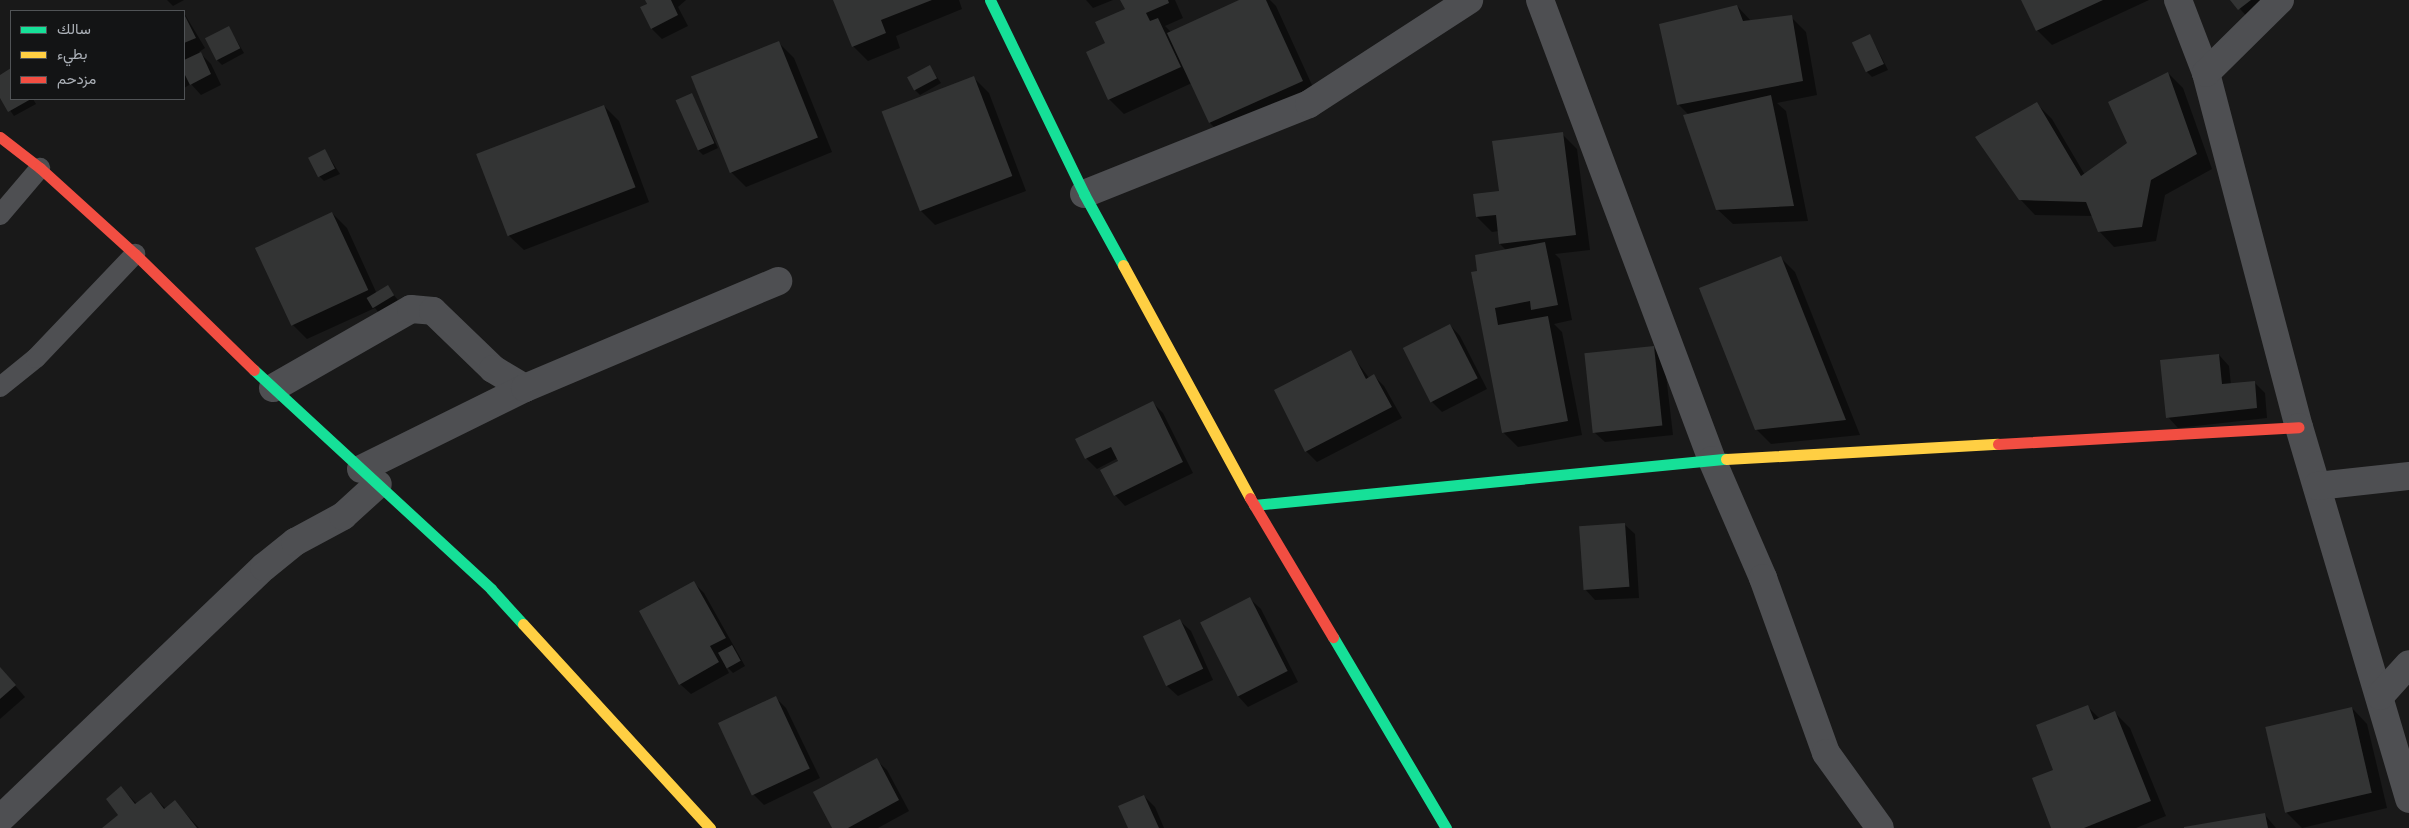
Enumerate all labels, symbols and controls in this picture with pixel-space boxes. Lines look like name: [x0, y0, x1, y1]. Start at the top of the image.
legend: [10, 10, 185, 100]
text: سالك: [57, 18, 91, 38]
text: بطيء: [57, 43, 87, 63]
text: مزدحم: [57, 68, 96, 88]

